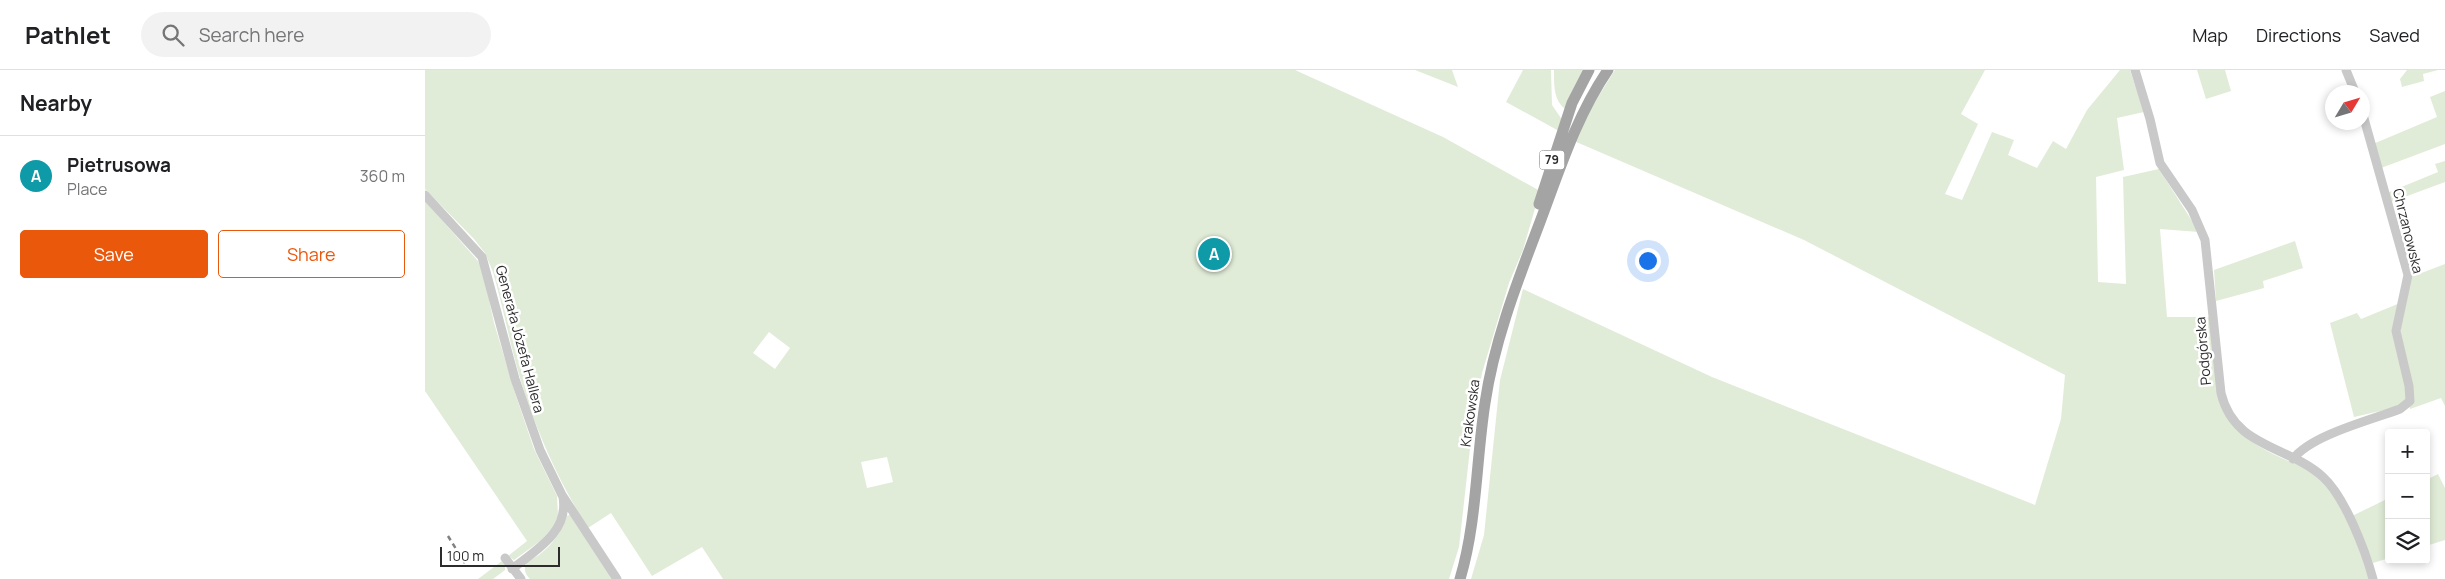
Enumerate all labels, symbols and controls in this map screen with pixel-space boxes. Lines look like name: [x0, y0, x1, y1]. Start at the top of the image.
search box: [141, 12, 491, 57]
text: Pathlet: [25, 18, 111, 51]
icon: search: [159, 21, 187, 49]
text: Search here: [199, 22, 304, 48]
text: Map: [2192, 23, 2228, 47]
text: Directions: [2256, 23, 2341, 47]
text: Saved: [2369, 23, 2420, 47]
north arrow: [2325, 85, 2370, 130]
text: Nearby: [20, 89, 92, 117]
road number: 79: [1539, 150, 1565, 170]
text: Pietrusowa: [67, 152, 171, 178]
text: A: [31, 165, 41, 187]
text: 360 m: [360, 165, 405, 187]
text: Place: [67, 178, 107, 200]
street label: Chrzanowska: [2389, 186, 2428, 275]
button: Save: [20, 230, 208, 278]
button: Share: [218, 230, 405, 278]
pin: A: [1198, 235, 1230, 273]
your location: [1635, 248, 1661, 274]
street label: Generała Józefa Hallera: [492, 263, 549, 415]
street label: Podgórska: [2190, 316, 2215, 386]
street label: Krakowska: [1455, 378, 1484, 448]
map controls: [2385, 429, 2430, 564]
button: +: [2385, 429, 2430, 474]
button: −: [2385, 474, 2430, 519]
button: layers: [2385, 519, 2430, 564]
scale bar: [440, 544, 560, 567]
text: 100 m: [447, 546, 484, 565]

